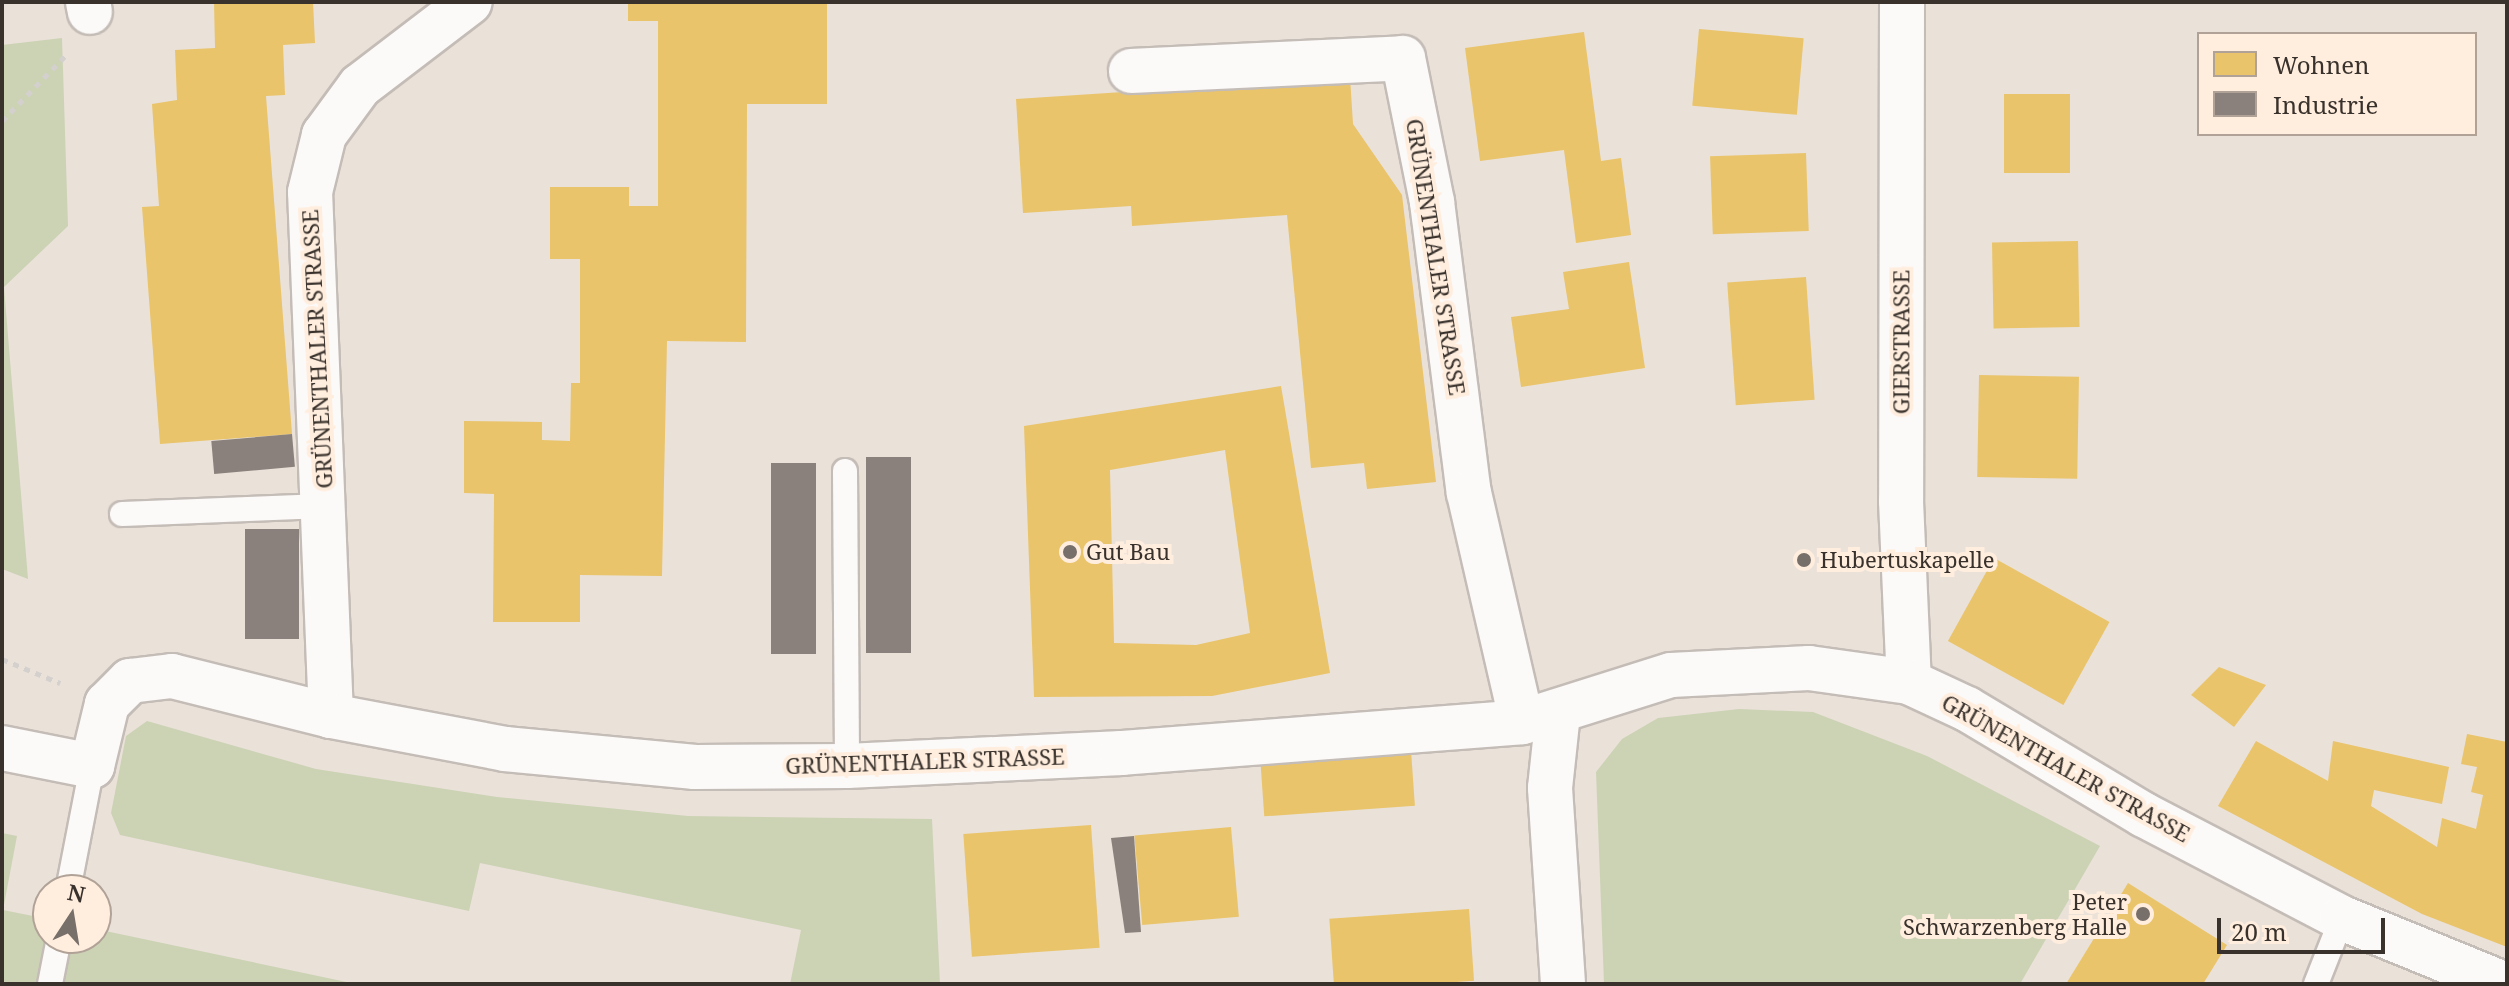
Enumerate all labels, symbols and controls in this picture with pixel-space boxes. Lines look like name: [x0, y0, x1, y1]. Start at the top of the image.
legend: [2197, 32, 2477, 136]
text: Wohnen: [2273, 48, 2370, 81]
text: Industrie: [2273, 88, 2378, 121]
street label: GRÜNENTHALER STRASSE: [1401, 117, 1471, 397]
street label: GRÜNENTHALER STRASSE: [297, 209, 337, 489]
street label: GIERSTRASSE: [1888, 270, 1914, 414]
place label: Gut Bau: [1086, 539, 1170, 565]
marker: Gut Bau: [1061, 543, 1079, 561]
place label: Hubertuskapelle: [1820, 547, 1995, 573]
marker: Hubertuskapelle: [1795, 551, 1813, 569]
street label: GRÜNENTHALER STRASSE: [1937, 689, 2195, 847]
street label: GRÜNENTHALER STRASSE: [785, 743, 1065, 779]
north arrow: [32, 874, 112, 954]
text: N: [65, 876, 88, 909]
place label: Peter Schwarzenberg Halle: [1903, 888, 2127, 940]
scale bar: [2221, 902, 2389, 952]
marker: Peter Schwarzenberg Halle: [2134, 905, 2152, 923]
text: 20 m: [2231, 915, 2287, 948]

